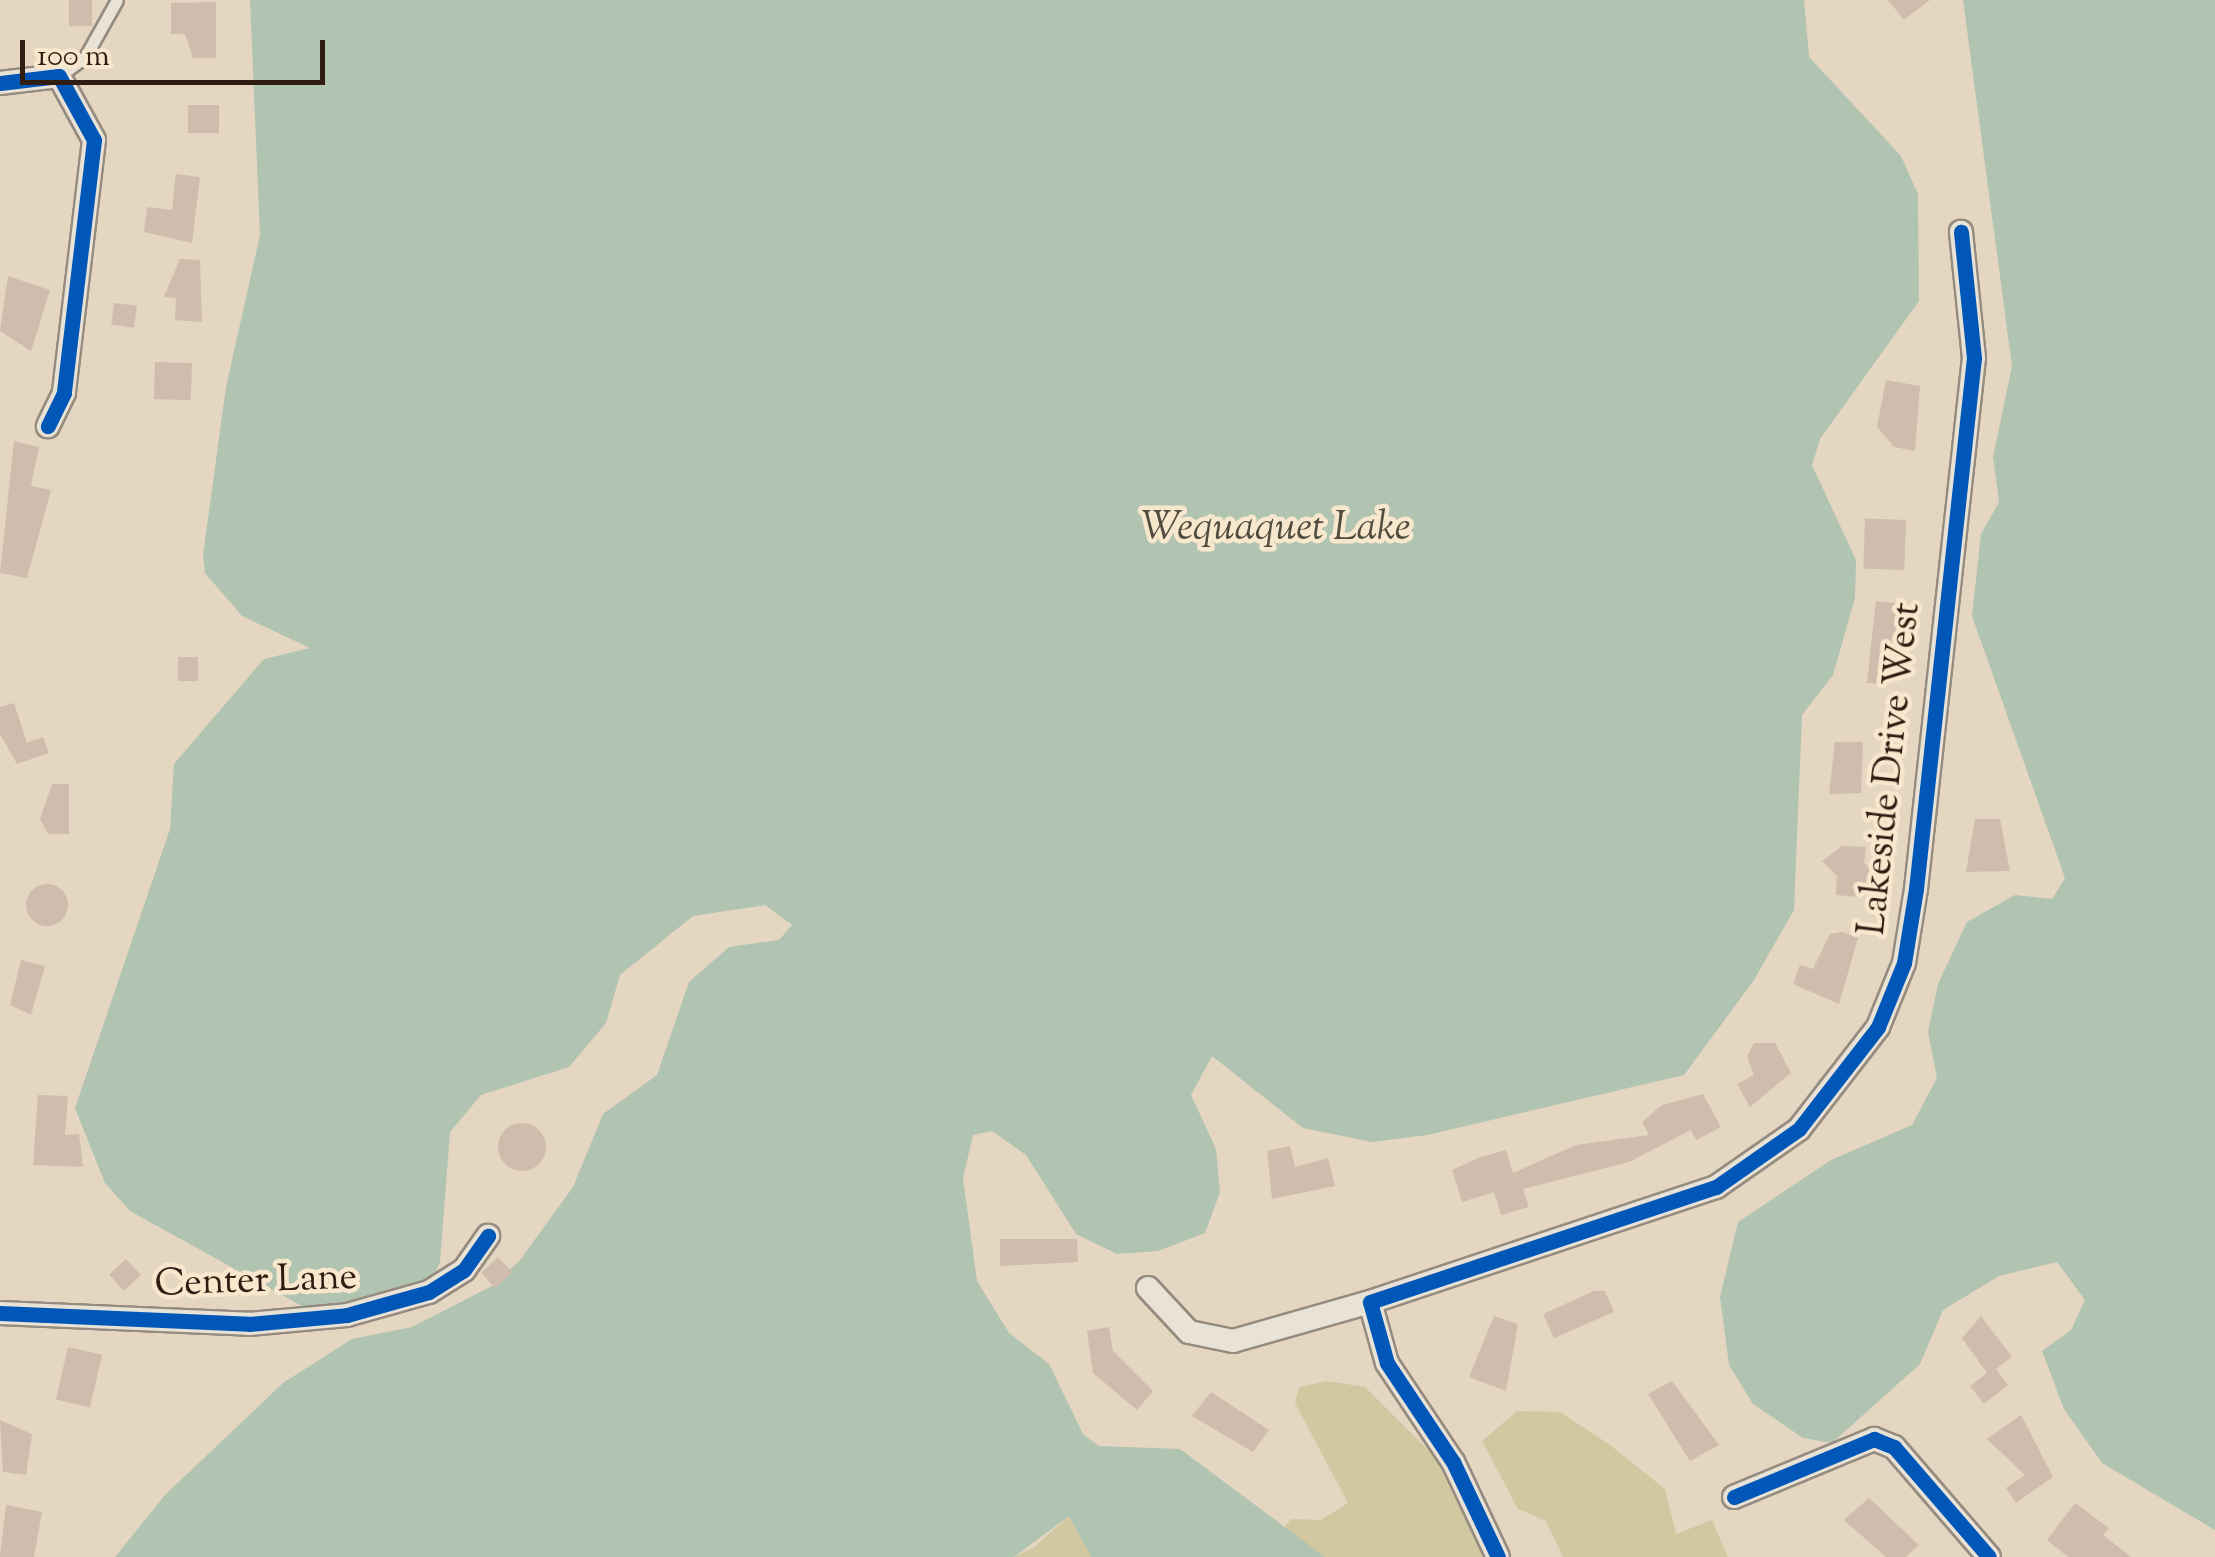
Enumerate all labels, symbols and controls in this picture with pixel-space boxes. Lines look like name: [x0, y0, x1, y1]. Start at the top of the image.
scale bar: [25, 20, 330, 82]
text: 100 m: [37, 36, 110, 79]
water label: Wequaquet Lake: [1141, 506, 1411, 554]
street label: Lakeside Drive West: [1852, 600, 1932, 938]
street label: Center Lane: [154, 1257, 358, 1309]

